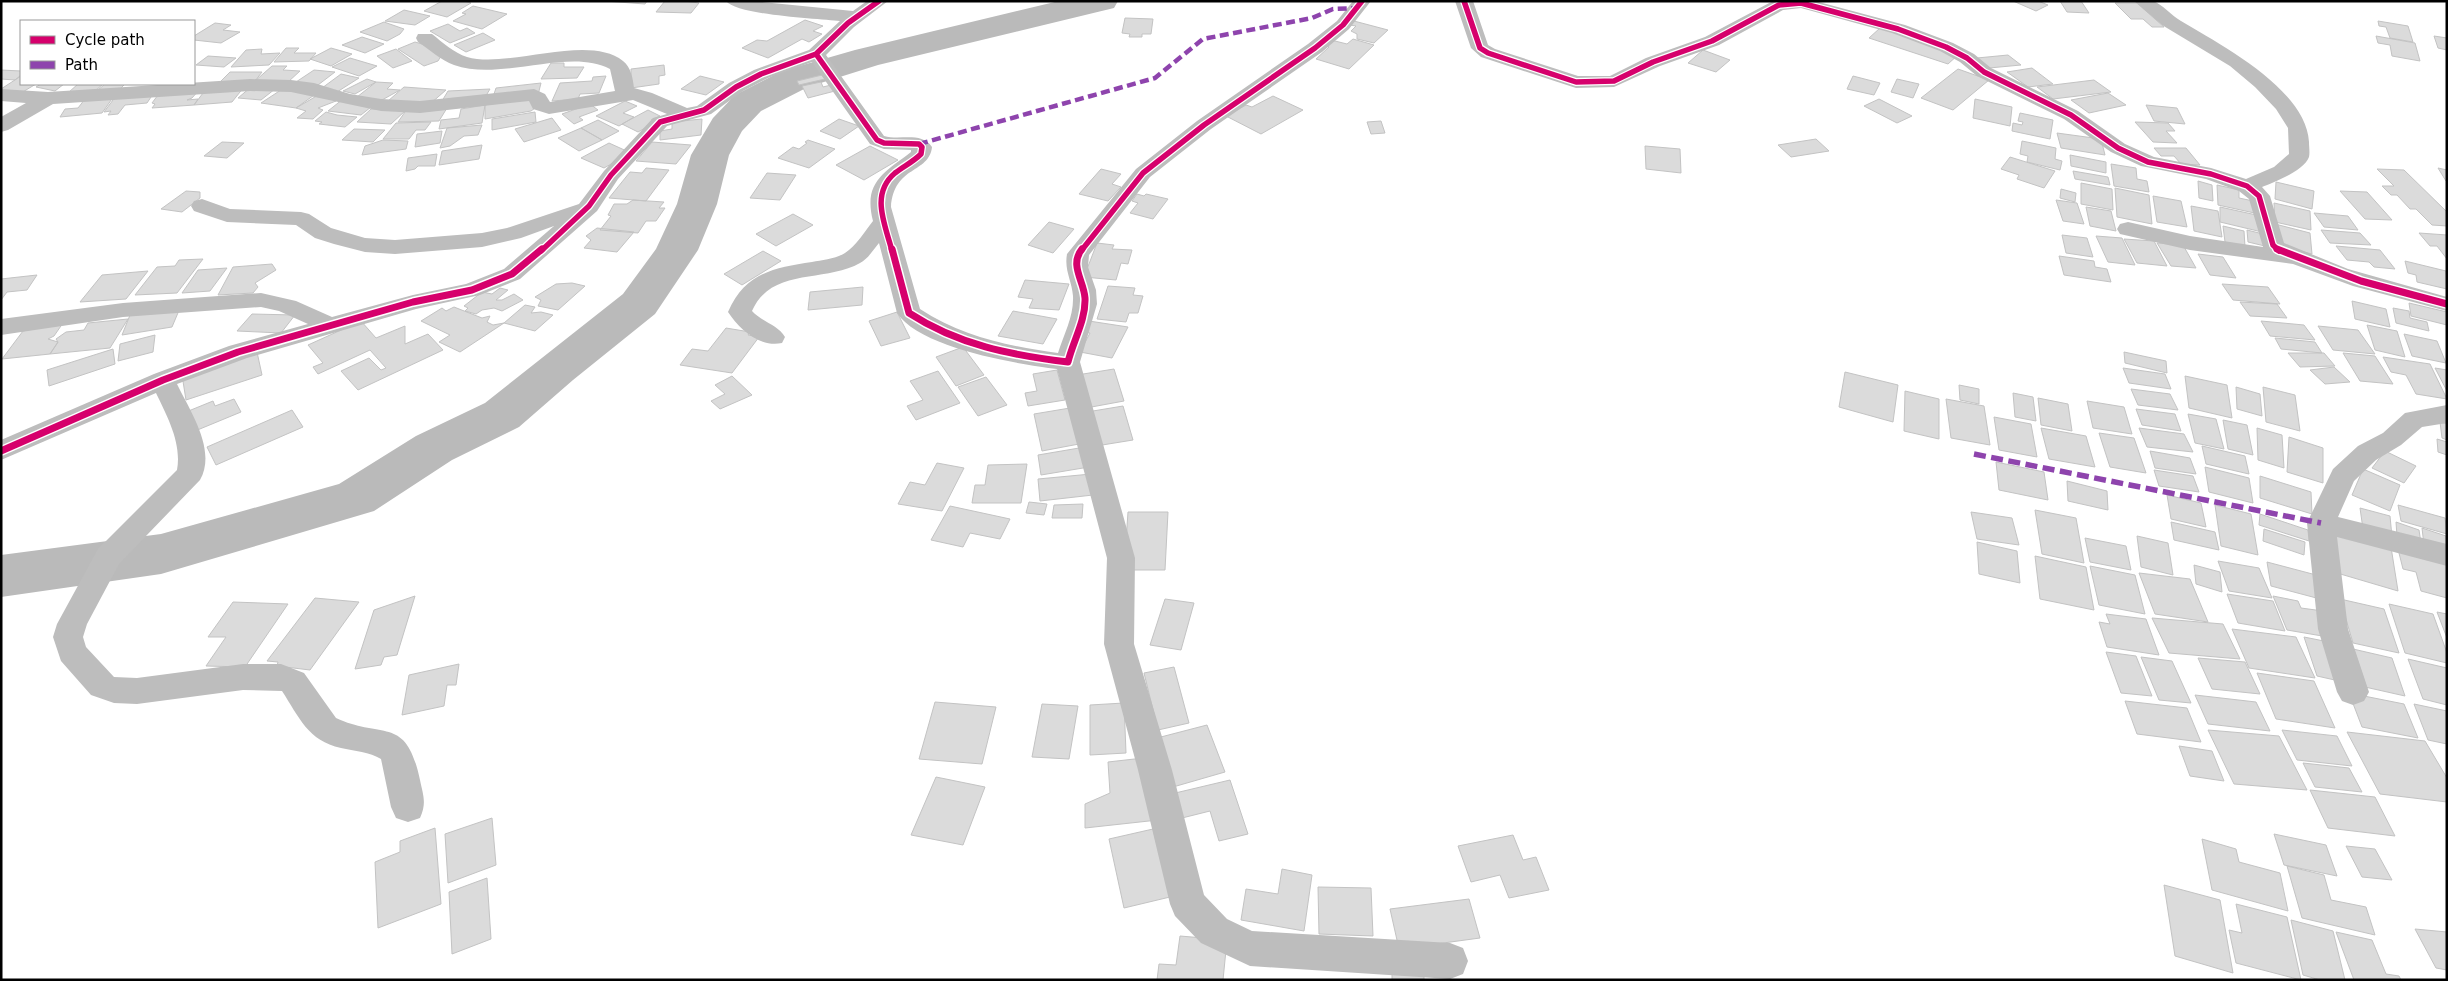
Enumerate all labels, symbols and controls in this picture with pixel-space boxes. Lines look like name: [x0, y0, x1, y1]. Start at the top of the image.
legend: [20, 20, 195, 85]
text: Cycle path: [65, 31, 145, 49]
text: Path: [65, 56, 98, 74]

